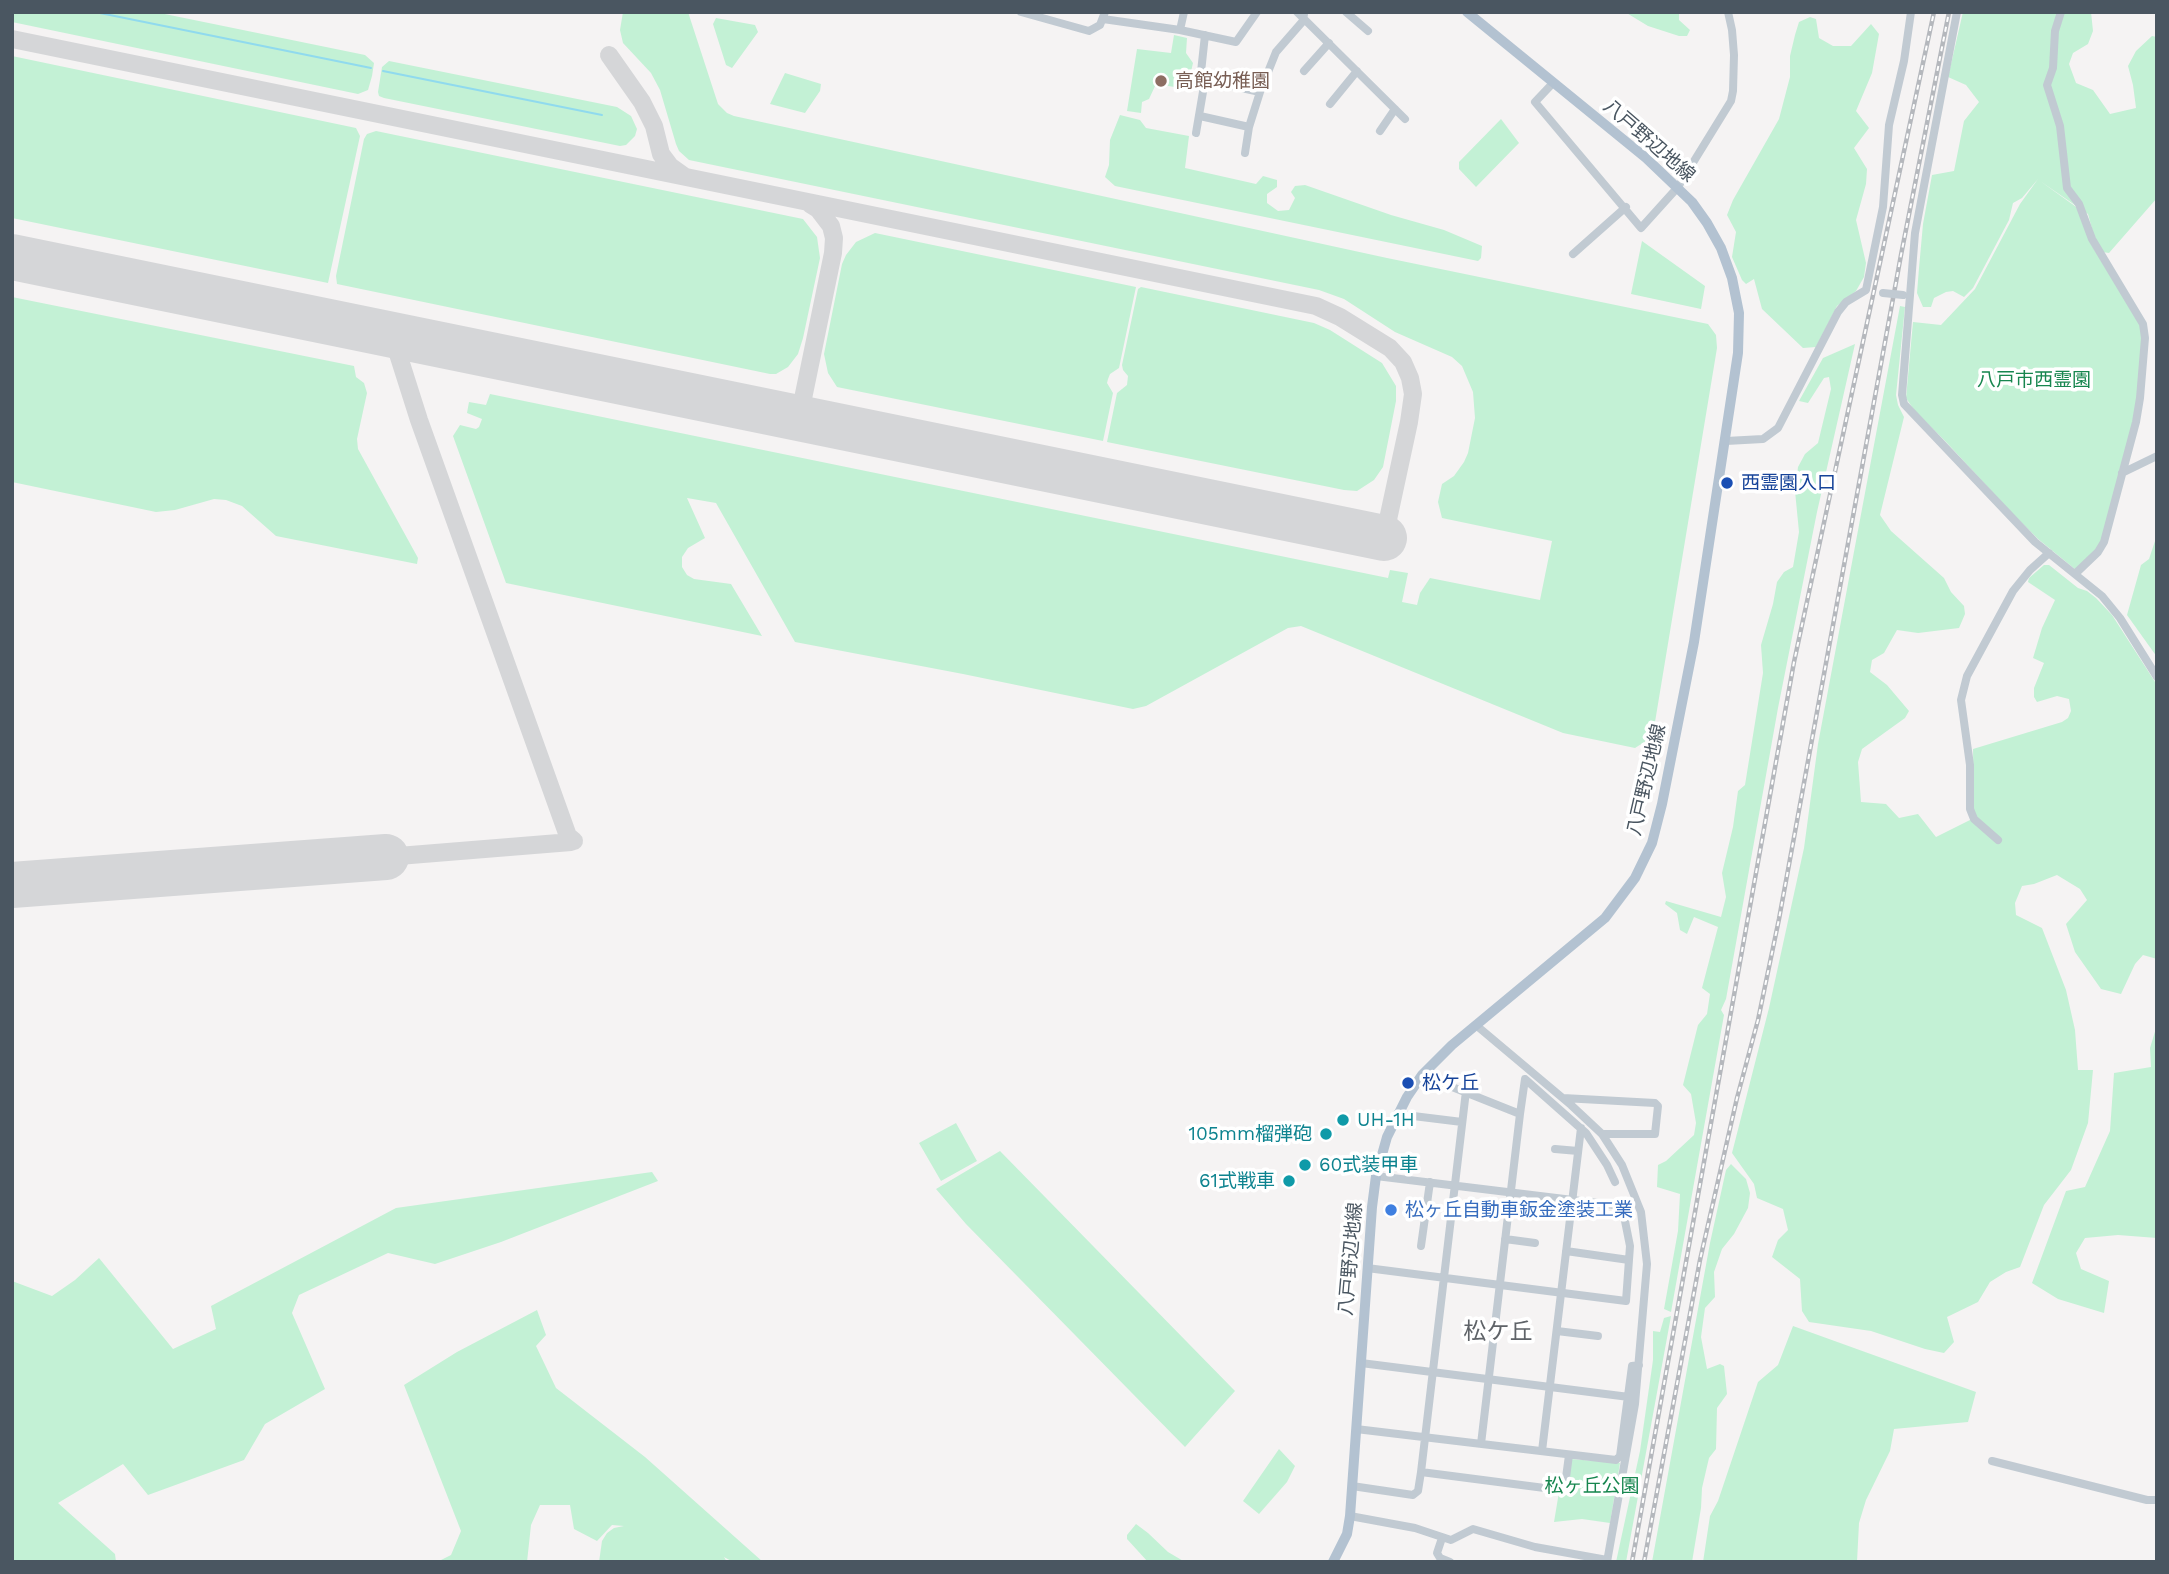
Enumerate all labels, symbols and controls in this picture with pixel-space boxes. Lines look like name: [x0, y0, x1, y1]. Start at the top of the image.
place label: 高館幼稚園: [1175, 70, 1270, 92]
marker: 高館幼稚園: [1153, 73, 1169, 89]
street label: 八戸野辺地線: [1599, 95, 1699, 187]
park label: 八戸市西霊園: [1977, 369, 2091, 391]
place label: 西霊園入口: [1741, 472, 1836, 494]
marker: 西霊園入口: [1719, 475, 1735, 491]
street label: 八戸野辺地線: [1623, 722, 1671, 838]
place label: 松ケ丘: [1422, 1072, 1479, 1094]
marker: 松ケ丘: [1400, 1075, 1416, 1091]
place label: UH-1H: [1357, 1109, 1415, 1131]
marker: UH-1H: [1335, 1112, 1351, 1128]
place label: 105mm榴弾砲: [1189, 1123, 1312, 1145]
marker: 105mm榴弾砲: [1318, 1126, 1334, 1142]
place label: 60式装甲車: [1319, 1154, 1418, 1176]
marker: 60式装甲車: [1297, 1157, 1313, 1173]
place label: 61式戦車: [1199, 1170, 1275, 1192]
marker: 61式戦車: [1281, 1173, 1297, 1189]
place label: 松ヶ丘自動車鈑金塗装工業: [1405, 1199, 1633, 1221]
street label: 八戸野辺地線: [1335, 1201, 1367, 1317]
marker: 松ヶ丘自動車鈑金塗装工業: [1383, 1202, 1399, 1218]
district label: 松ケ丘: [1464, 1318, 1532, 1346]
park label: 松ヶ丘公園: [1545, 1475, 1639, 1497]

